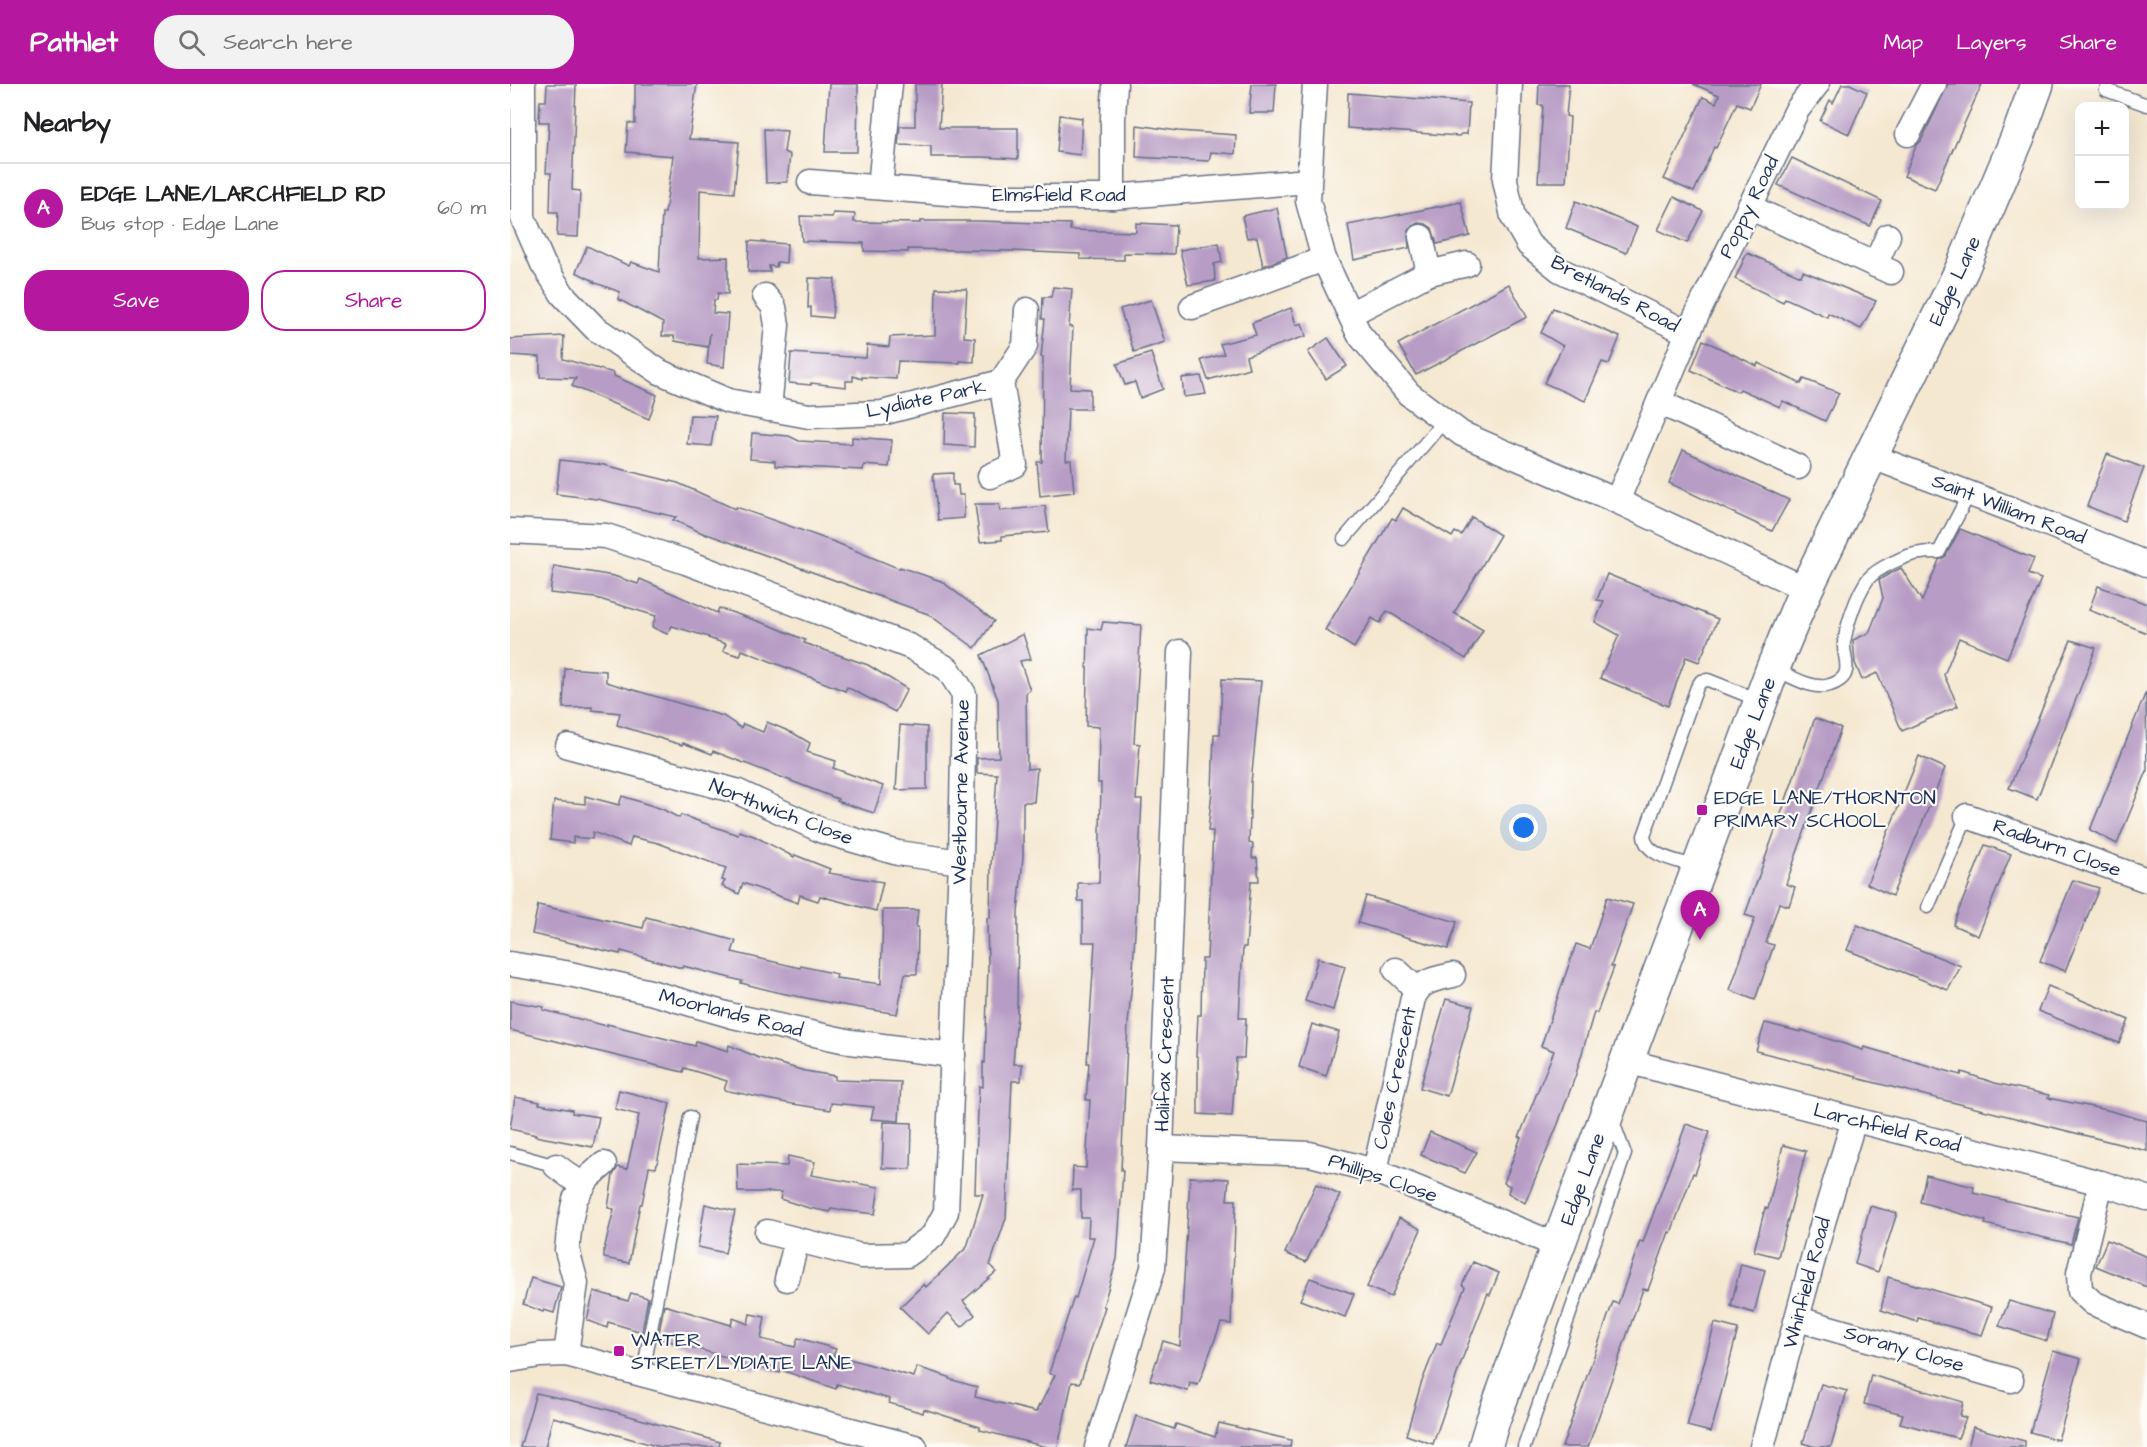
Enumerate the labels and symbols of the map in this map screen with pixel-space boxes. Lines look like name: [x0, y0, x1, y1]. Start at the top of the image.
street label: Poppy Road: [1712, 151, 1787, 264]
street label: Elmsfield Road: [992, 181, 1126, 209]
street label: Edge Lane: [1922, 231, 1989, 331]
street label: Bretlands Road: [1546, 248, 1684, 340]
street label: Lydiate Park: [864, 373, 989, 426]
street label: Saint William Road: [1928, 467, 2090, 551]
street label: Edge Lane: [1723, 673, 1784, 773]
street label: Westbourne Avenue: [945, 699, 977, 885]
street label: Northwich Close: [705, 772, 857, 852]
place label: EDGE LANE/THORNTON PRIMARY SCHOOL: [1714, 784, 1936, 835]
marker: EDGE LANE/THORNTON PRIMARY SCHOOL: [1695, 803, 1709, 817]
street label: Radburn Close: [1989, 812, 2125, 884]
your location: [1509, 813, 1538, 842]
pin: A: [1680, 890, 1720, 940]
street label: Halifax Crescent: [1148, 976, 1182, 1132]
street label: Moorlands Road: [656, 982, 806, 1044]
street label: Coles Crescent: [1366, 1004, 1424, 1152]
street label: Larchfield Road: [1811, 1096, 1963, 1160]
street label: Edge Lane: [1553, 1129, 1614, 1229]
street label: Phillips Close: [1325, 1146, 1441, 1210]
street label: Whinfield Road: [1776, 1214, 1838, 1352]
street label: Sorany Close: [1840, 1318, 1967, 1381]
place label: WATER STREET/LYDIATE LANE: [631, 1326, 853, 1377]
marker: WATER STREET/LYDIATE LANE: [612, 1344, 626, 1358]

